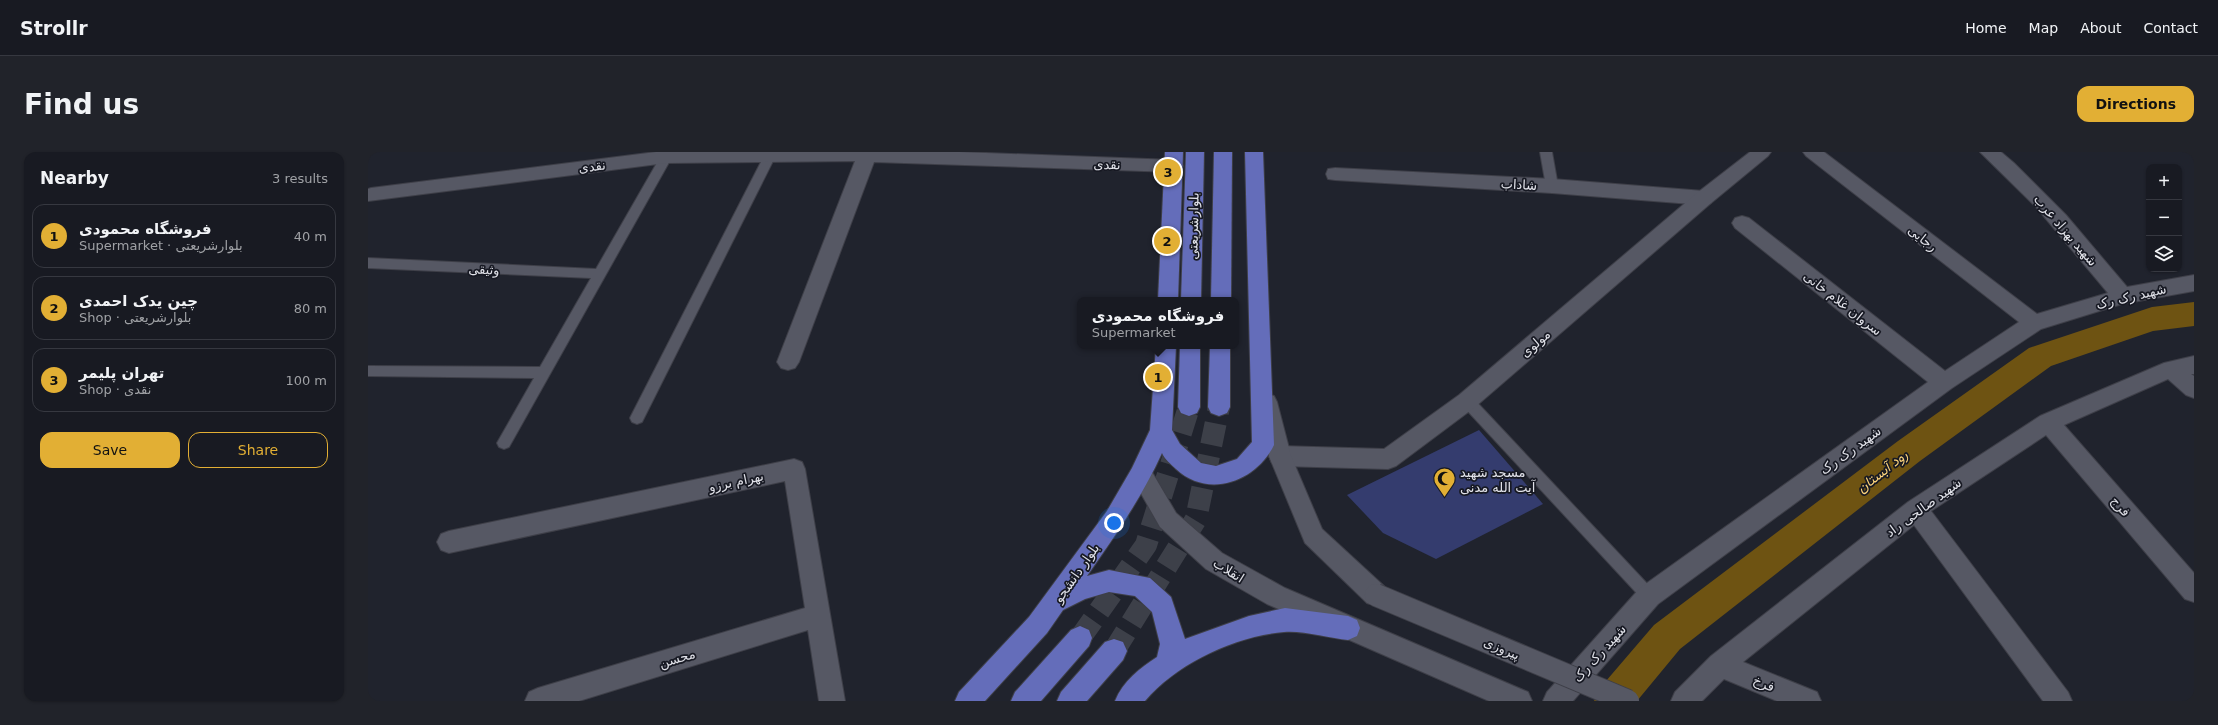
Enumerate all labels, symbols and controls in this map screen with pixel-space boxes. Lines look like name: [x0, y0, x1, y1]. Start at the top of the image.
text: Strollr: [20, 17, 88, 39]
text: Home: [1965, 20, 2007, 36]
text: Map: [2029, 20, 2058, 36]
text: About: [2080, 20, 2122, 36]
text: Contact: [2144, 20, 2198, 36]
button: Directions: [2077, 86, 2194, 122]
text: Find us: [24, 88, 139, 121]
street label: نقدی: [578, 157, 606, 176]
street label: نقدی: [1093, 157, 1121, 172]
pin: 3: [1155, 157, 1181, 187]
map controls: [2146, 164, 2182, 272]
button: +: [2146, 164, 2182, 200]
text: Nearby: [40, 168, 109, 188]
text: 3 results: [272, 171, 328, 186]
street label: شاداب: [1500, 176, 1538, 193]
street label: بلوارشریعتی: [1185, 192, 1203, 260]
street label: شهید بهزاد عرب: [2030, 192, 2101, 270]
button: −: [2146, 200, 2182, 236]
text: فروشگاه محمودی: [79, 220, 212, 238]
street label: رجایی: [1905, 222, 1940, 255]
pin: 2: [1154, 226, 1180, 256]
text: 1: [49, 229, 59, 244]
text: 40 m: [294, 229, 327, 244]
button: layers: [2146, 236, 2182, 272]
text: Supermarket · بلوارشریعتی: [79, 238, 243, 253]
street label: وثیقی: [468, 261, 500, 279]
street label: سروان غلام خانی: [1800, 268, 1885, 339]
street label: شهید رک رک: [2094, 281, 2168, 313]
text: چین یدک احمدی: [79, 292, 198, 310]
popup: [1077, 297, 1239, 349]
text: 2: [49, 301, 59, 316]
text: 80 m: [294, 301, 327, 316]
text: فروشگاه محمودی: [1092, 307, 1224, 325]
text: Shop · بلوارشریعتی: [79, 310, 191, 325]
text: Supermarket: [1092, 325, 1176, 340]
street label: مولوی: [1517, 326, 1554, 361]
pin: 1: [1145, 362, 1171, 392]
text: تهران پلیمر: [79, 364, 164, 382]
text: 3: [49, 373, 59, 388]
text: 100 m: [285, 373, 327, 388]
text: Shop · نقدی: [79, 382, 151, 397]
street label: شهید رک رک: [1817, 423, 1884, 478]
button: Save: [40, 432, 180, 468]
button: Share: [188, 432, 328, 468]
water label: رود آبستان: [1854, 446, 1911, 496]
place label: مسجد شهید آیت الله مدنی: [1460, 465, 1537, 495]
mosque icon: مسجد شهید آیت الله مدنی: [1432, 466, 1458, 499]
street label: بهرام برزو: [706, 468, 765, 496]
street label: شهید صالحی راد: [1883, 475, 1965, 541]
street label: فرج: [2107, 493, 2133, 520]
your location: [1104, 513, 1124, 533]
street label: بلوار دانشجو: [1050, 541, 1103, 607]
street label: انقلاب: [1210, 555, 1247, 586]
street label: شهید رک رک: [1570, 622, 1630, 686]
street label: پیروزی: [1481, 634, 1522, 664]
street label: محسن: [657, 646, 697, 672]
street label: فرخ: [1751, 672, 1777, 695]

